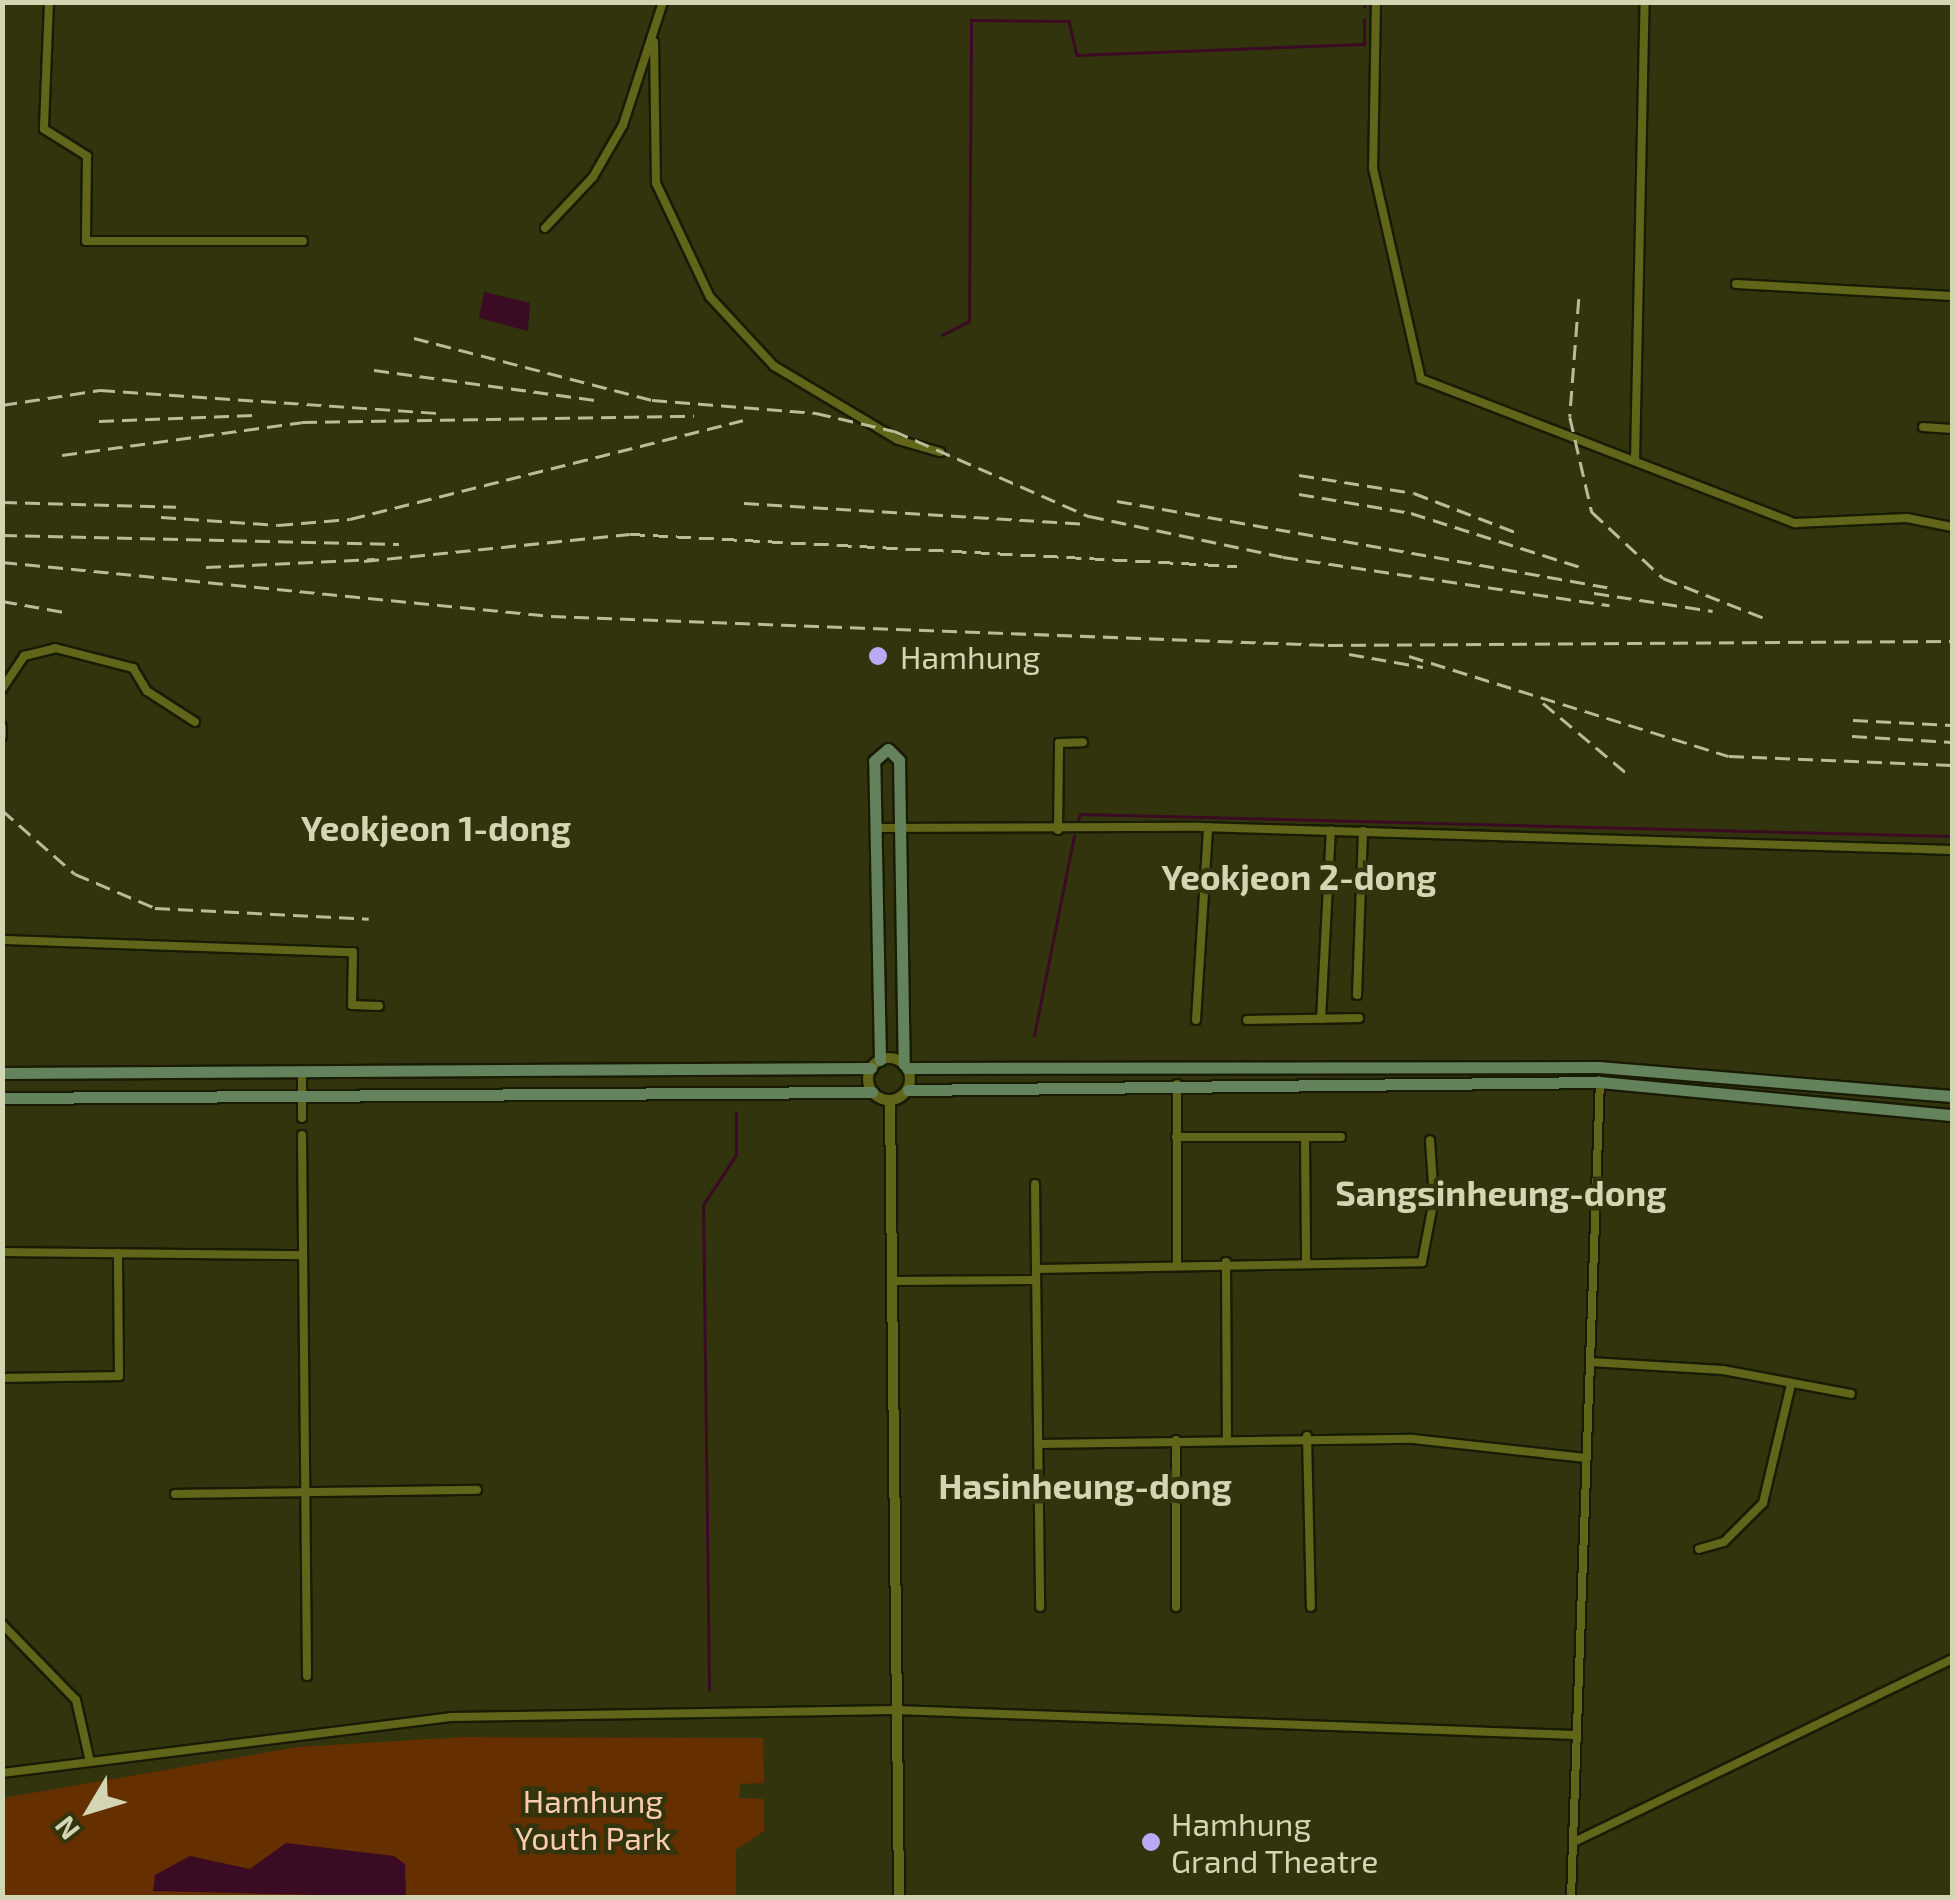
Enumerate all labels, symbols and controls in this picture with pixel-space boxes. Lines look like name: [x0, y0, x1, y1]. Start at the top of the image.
place label: Hamhung: [900, 637, 1040, 675]
marker: Hamhung: [865, 643, 891, 669]
district label: Yeokjeon 1-dong: [301, 806, 571, 848]
district label: Yeokjeon 2-dong: [1161, 855, 1437, 897]
district label: Sangsinheung-dong: [1335, 1171, 1667, 1213]
district label: Hasinheung-dong: [938, 1464, 1232, 1506]
north arrow: [40, 1760, 140, 1860]
park label: Hamhung Youth Park: [515, 1782, 671, 1857]
place label: Hamhung Grand Theatre: [1171, 1805, 1379, 1880]
text: N: [47, 1810, 86, 1847]
marker: Hamhung Grand Theatre: [1140, 1831, 1162, 1853]

